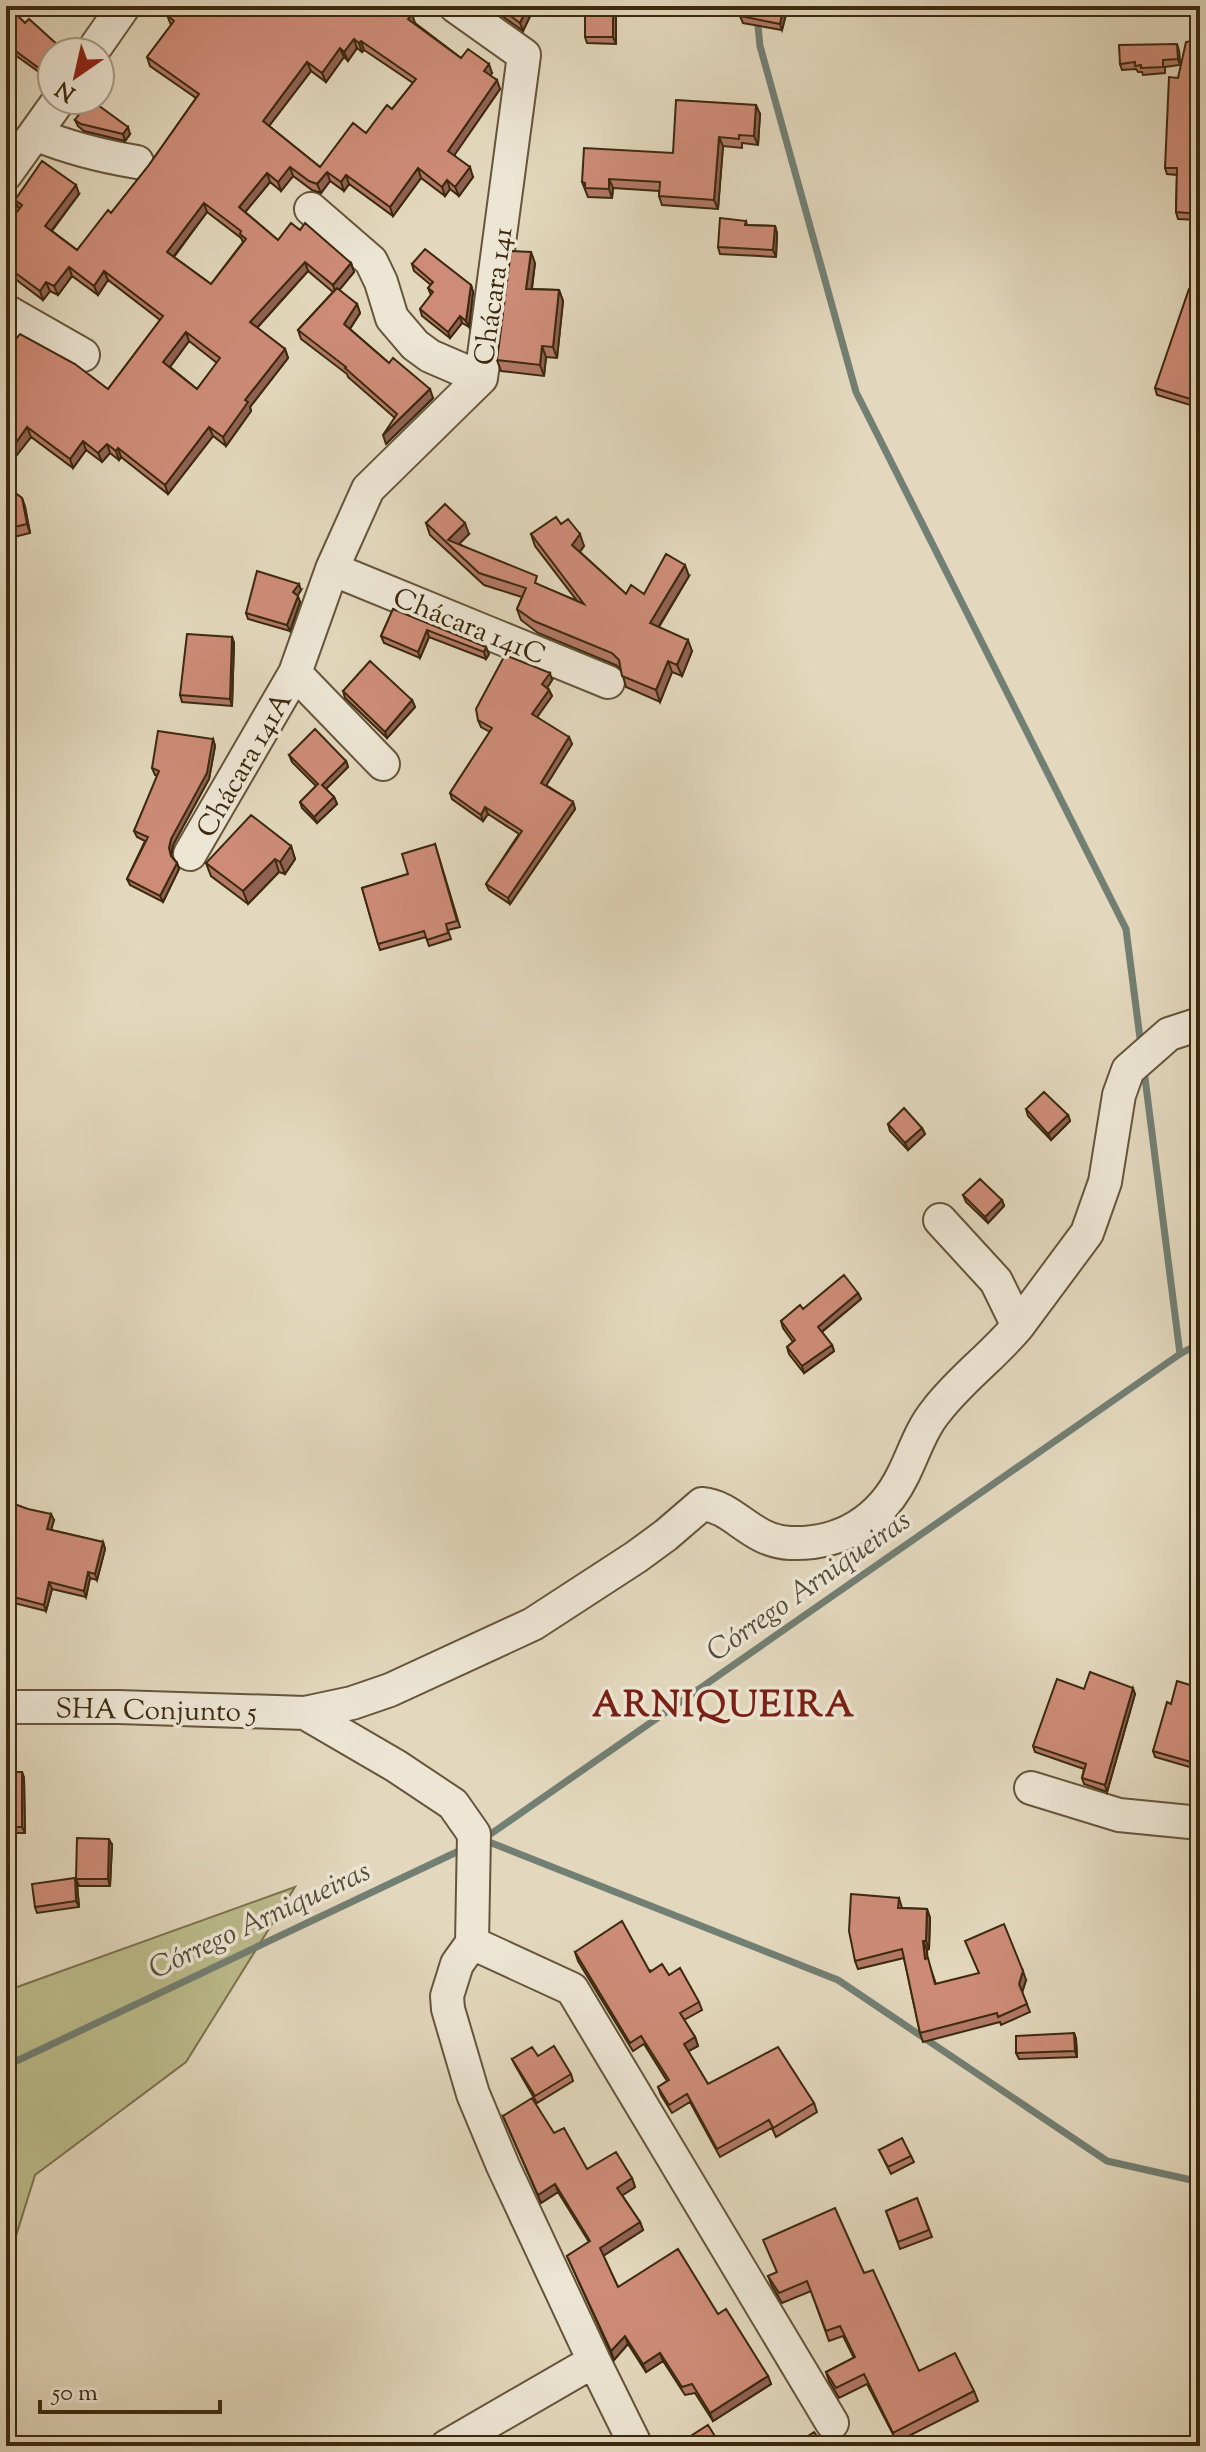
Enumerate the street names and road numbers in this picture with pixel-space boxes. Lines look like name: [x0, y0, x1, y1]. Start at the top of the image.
street label: Chácara 141: [465, 225, 524, 368]
street label: Chácara 141C: [386, 579, 551, 677]
street label: Chácara 141A: [188, 685, 304, 846]
street label: SHA Conjunto 5: [55, 1690, 257, 1734]

